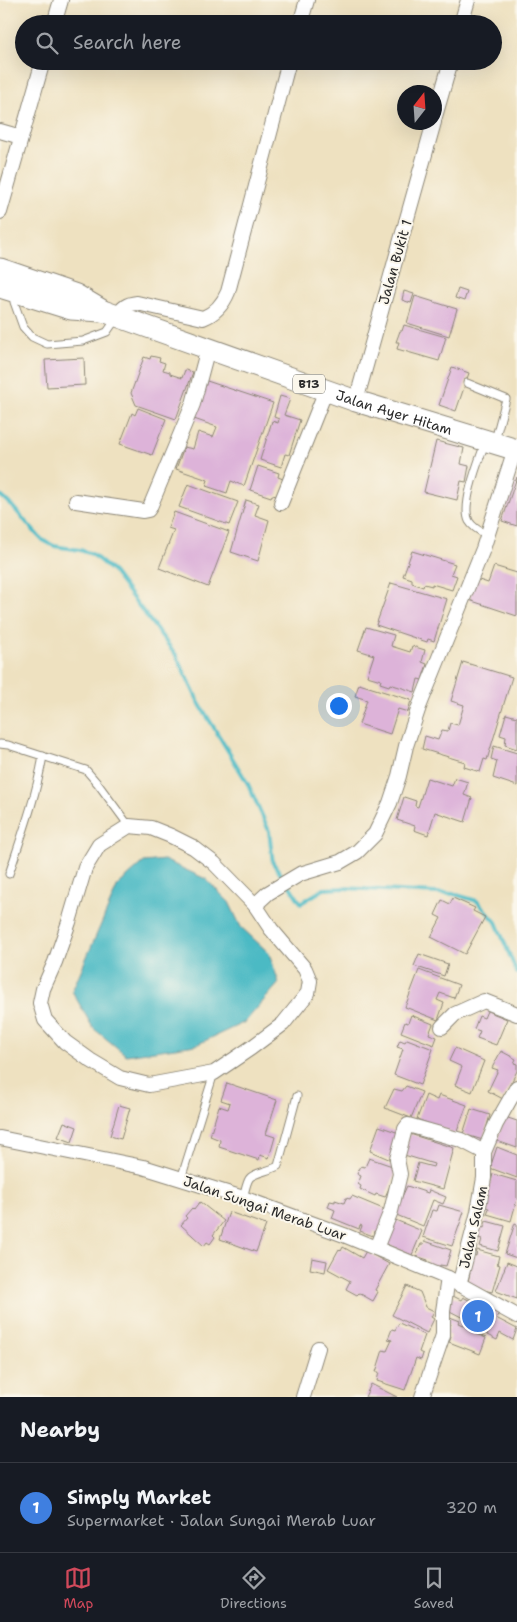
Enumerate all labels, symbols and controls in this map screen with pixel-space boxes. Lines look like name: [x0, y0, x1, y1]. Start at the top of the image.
search box: [15, 15, 502, 70]
icon: search: [33, 29, 61, 57]
text: Search here: [73, 30, 182, 55]
north arrow: [397, 85, 442, 130]
street label: Jalan Bukit 1: [374, 217, 416, 307]
road number: B13: [293, 374, 325, 394]
street label: Jalan Ayer Hitam: [334, 386, 454, 439]
your location: [326, 693, 352, 719]
street label: Jalan Sungai Merab Luar: [181, 1172, 349, 1245]
street label: Jalan Salam: [455, 1184, 491, 1270]
pin: 1: [462, 1297, 494, 1335]
text: Nearby: [20, 1416, 100, 1444]
text: Simply Market: [67, 1485, 211, 1510]
text: 1: [32, 1497, 40, 1518]
text: 320 m: [446, 1497, 497, 1518]
text: Supermarket · Jalan Sungai Merab Luar: [67, 1510, 376, 1531]
tab: Map: [63, 1564, 93, 1612]
tab: Directions: [220, 1564, 287, 1612]
tab: Saved: [414, 1564, 454, 1612]

